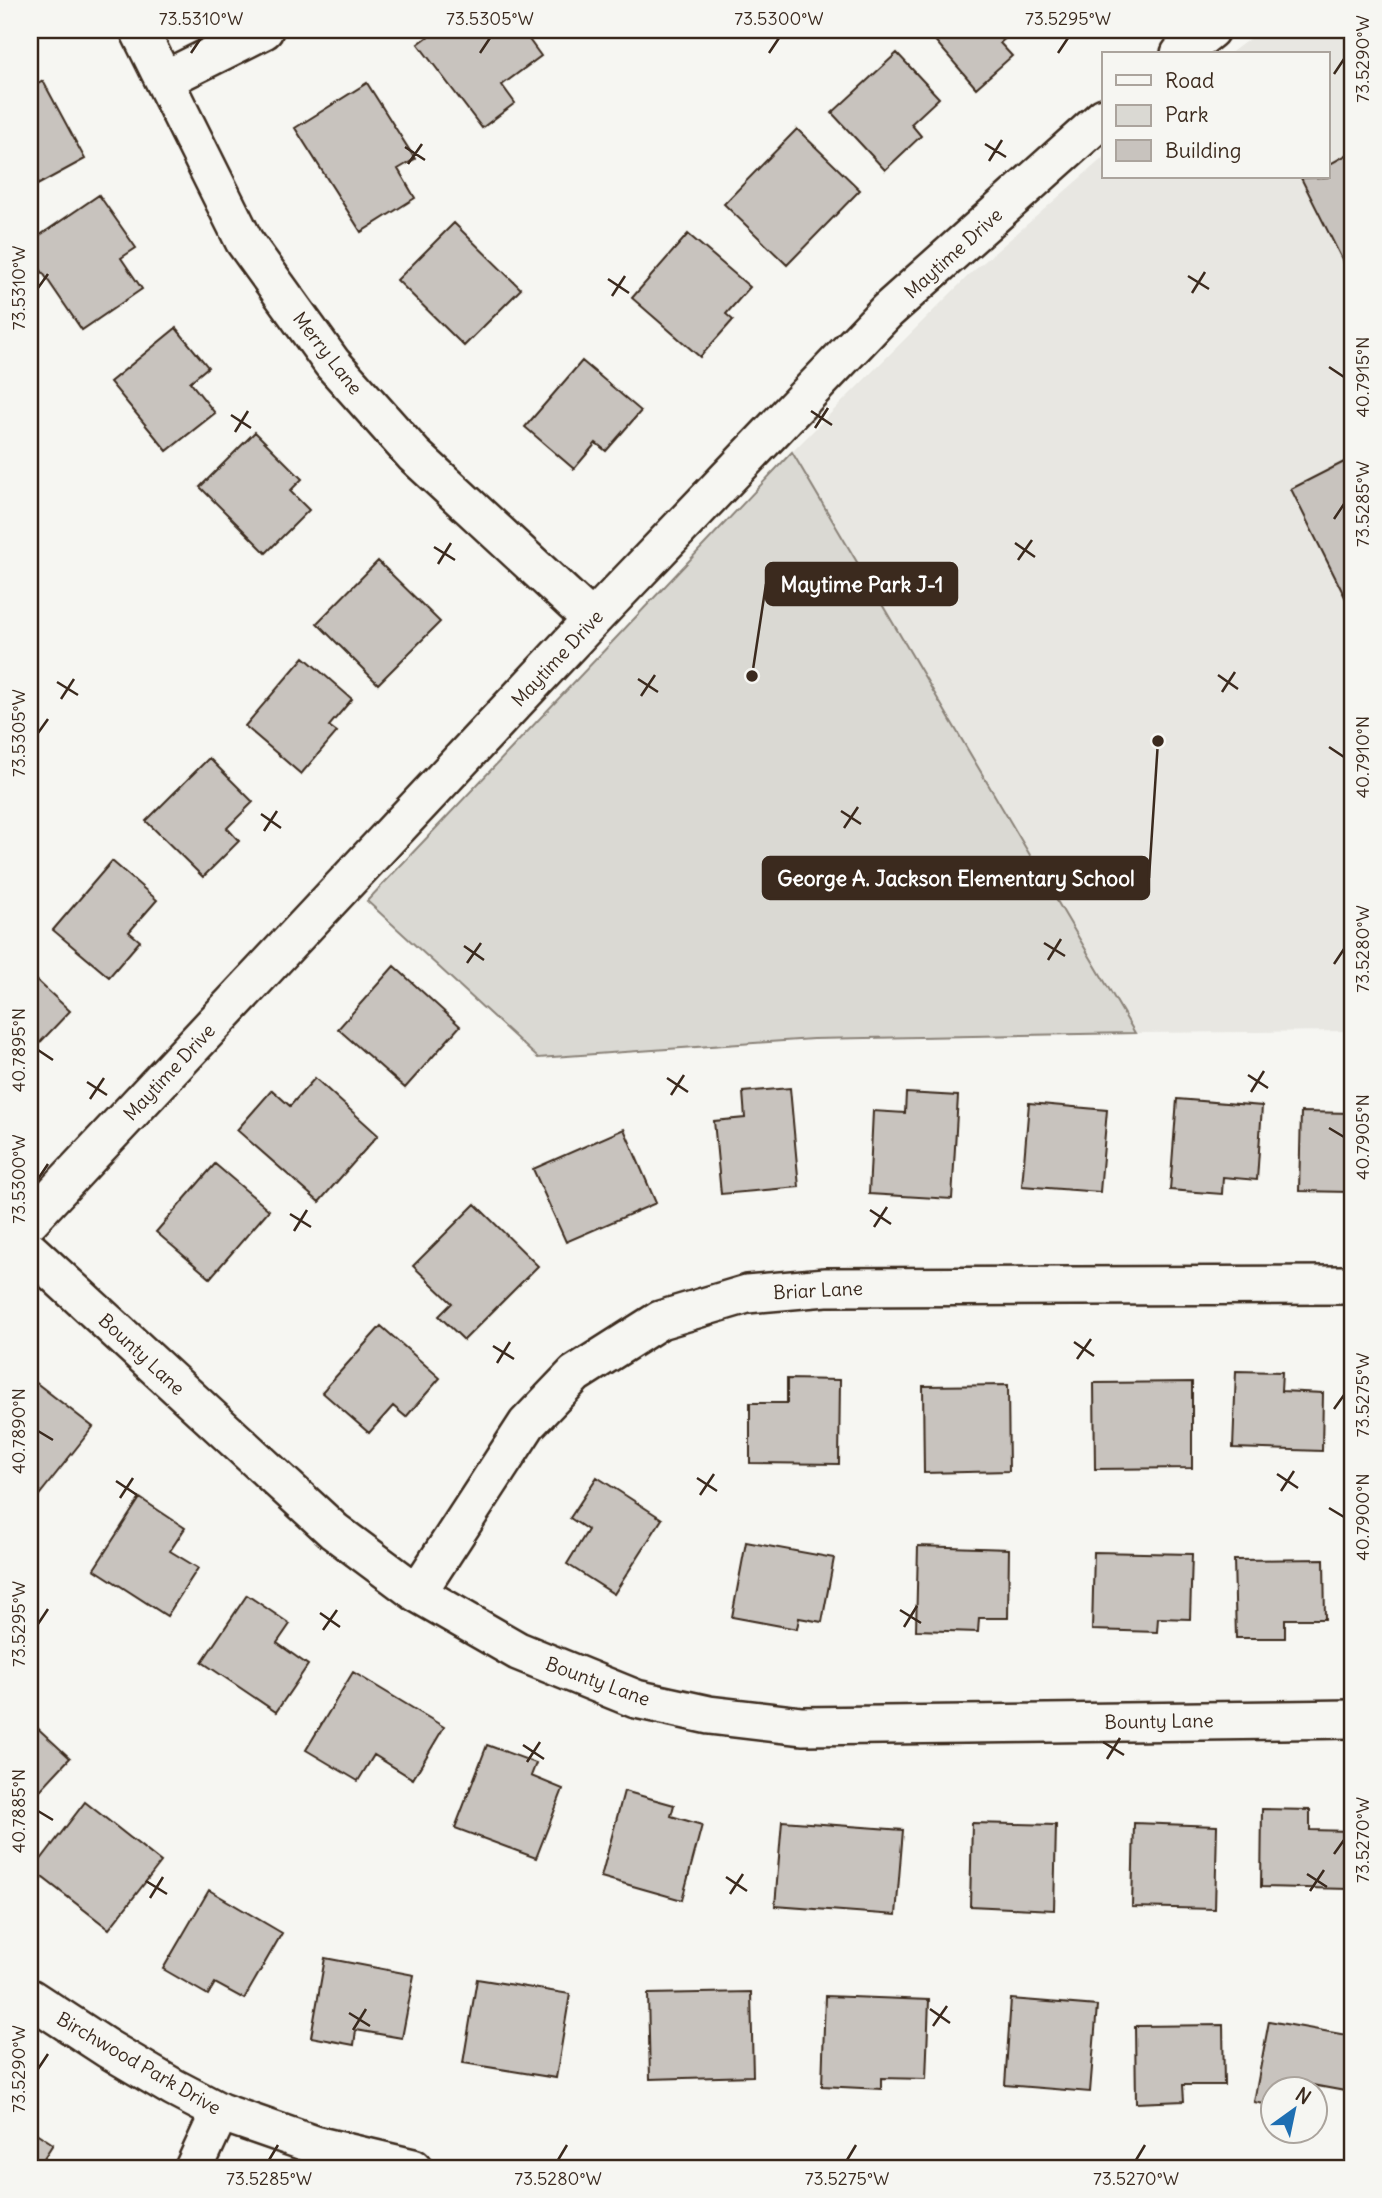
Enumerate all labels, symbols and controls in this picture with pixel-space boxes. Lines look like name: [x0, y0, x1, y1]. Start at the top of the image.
text: 73.5310°W: [159, 7, 243, 30]
text: 73.5305°W: [446, 7, 534, 30]
text: 73.5300°W: [734, 7, 824, 30]
text: 73.5295°W: [1025, 7, 1111, 30]
text: 73.5290°W: [1351, 15, 1374, 103]
legend: [1102, 52, 1330, 178]
text: Road: [1165, 67, 1214, 94]
text: Park: [1165, 101, 1208, 128]
text: Building: [1165, 137, 1241, 164]
street label: Maytime Drive: [899, 203, 1007, 303]
text: 73.5310°W: [7, 246, 30, 330]
street label: Merry Lane: [288, 307, 368, 399]
text: 40.7915°N: [1351, 336, 1374, 418]
text: 73.5285°W: [1351, 461, 1374, 547]
callout: Maytime Park J-1: [766, 563, 957, 605]
text: Maytime Park J-1: [781, 571, 943, 598]
street label: Maytime Drive: [506, 605, 608, 711]
text: 73.5305°W: [7, 689, 30, 777]
text: 40.7910°N: [1351, 716, 1374, 798]
callout: George A. Jackson Elementary School: [763, 857, 1149, 899]
text: George A. Jackson Elementary School: [777, 865, 1135, 892]
text: 73.5280°W: [1351, 905, 1374, 993]
text: 40.7895°N: [7, 1008, 30, 1092]
street label: Maytime Drive: [118, 1019, 220, 1125]
text: 40.7905°N: [1351, 1094, 1374, 1180]
text: 73.5300°W: [7, 1134, 30, 1224]
street label: Briar Lane: [772, 1276, 864, 1304]
street label: Bounty Lane: [94, 1308, 190, 1400]
text: 73.5275°W: [1351, 1353, 1374, 1437]
text: 40.7890°N: [7, 1388, 30, 1474]
text: 40.7900°N: [1351, 1473, 1374, 1561]
text: 73.5295°W: [7, 1581, 30, 1667]
street label: Bounty Lane: [543, 1651, 653, 1711]
street label: Bounty Lane: [1104, 1708, 1214, 1734]
text: 40.7885°N: [7, 1769, 30, 1853]
text: 73.5270°W: [1351, 1797, 1374, 1883]
street label: Birchwood Park Drive: [53, 2006, 225, 2120]
text: 73.5290°W: [7, 2025, 30, 2113]
north arrow: [1260, 2076, 1330, 2146]
text: N: [1291, 2082, 1315, 2109]
text: 73.5285°W: [226, 2167, 312, 2190]
text: 73.5280°W: [514, 2167, 602, 2190]
text: 73.5275°W: [805, 2167, 889, 2190]
text: 73.5270°W: [1093, 2167, 1179, 2190]

